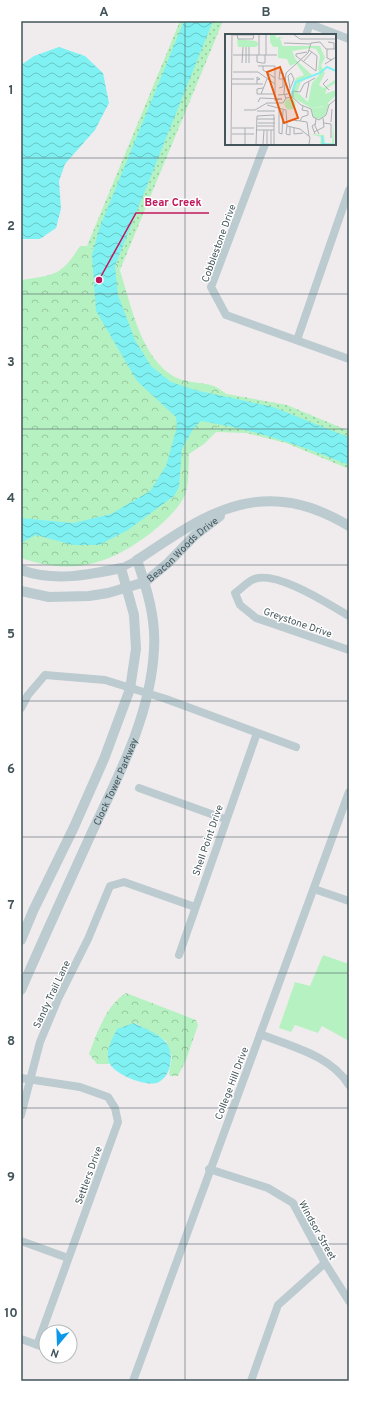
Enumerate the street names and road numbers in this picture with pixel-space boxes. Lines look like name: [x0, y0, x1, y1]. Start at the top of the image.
street label: Cobblestone Drive: [199, 203, 240, 284]
street label: Beacon Woods Drive: [145, 515, 221, 586]
street label: Greystone Drive: [261, 606, 334, 641]
street label: Clock Tower Parkway: [91, 736, 142, 828]
street label: Shell Point Drive: [190, 803, 227, 878]
street label: Sandy Trail Lane: [31, 959, 74, 1031]
street label: College Hill Drive: [213, 1045, 252, 1122]
street label: Settlers Drive: [73, 1145, 106, 1206]
street label: Windsor Street: [295, 1199, 339, 1263]

